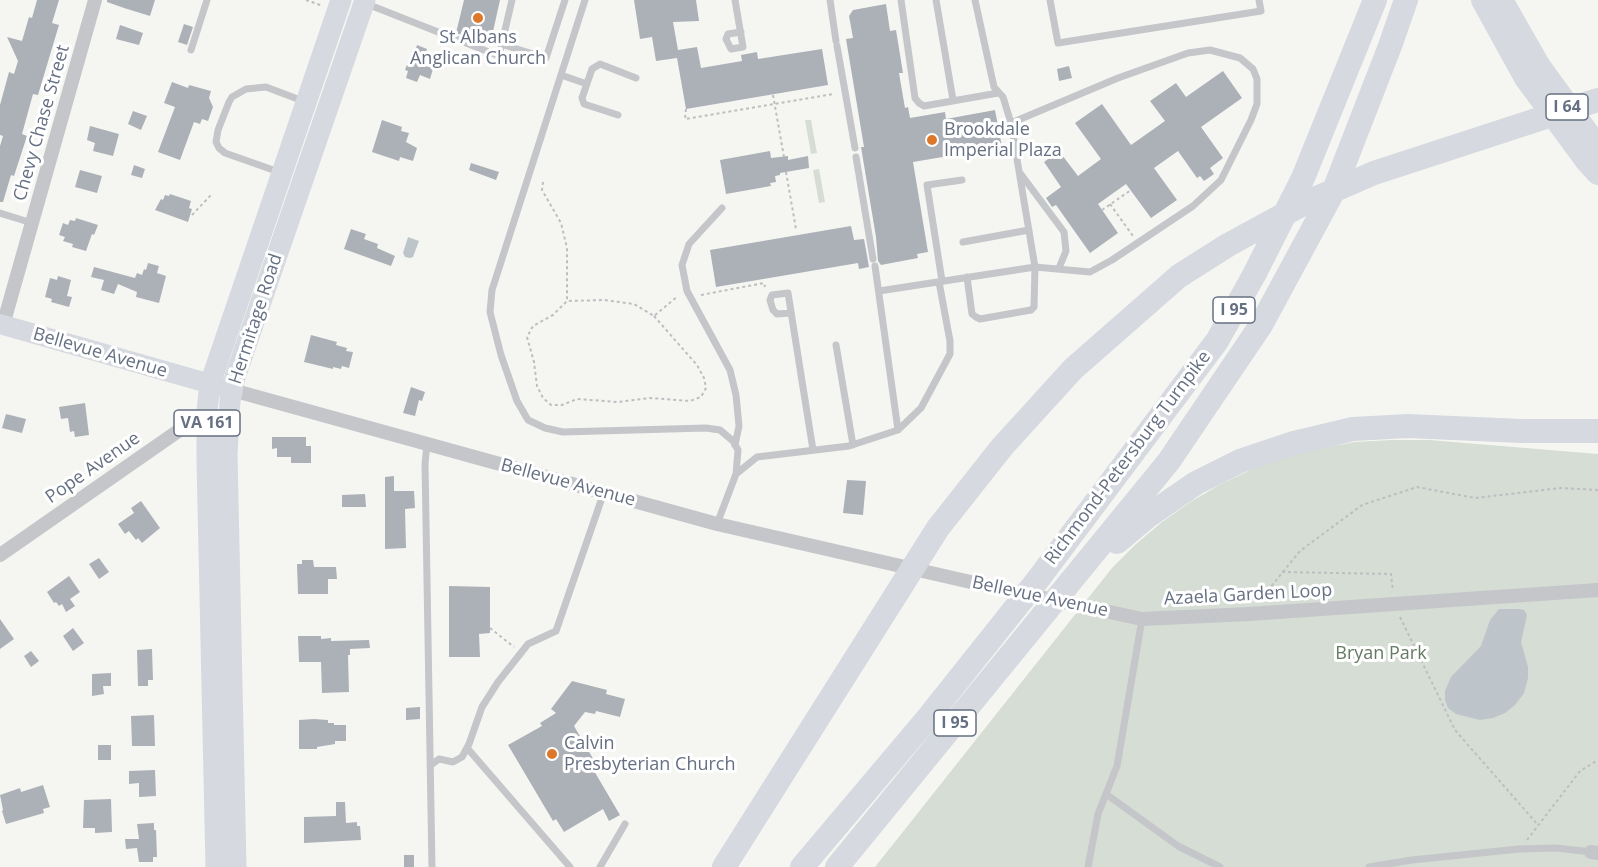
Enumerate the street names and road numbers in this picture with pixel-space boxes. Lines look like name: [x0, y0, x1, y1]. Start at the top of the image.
street label: Chevy Chase Street: [9, 43, 75, 203]
road number: I 64: [1546, 94, 1588, 120]
street label: Hermitage Road: [225, 251, 287, 387]
road number: I 95: [1213, 297, 1255, 323]
street label: Bellevue Avenue: [30, 324, 170, 382]
street label: Richmond-Petersburg Turnpike: [1040, 347, 1216, 569]
road number: VA 161: [174, 410, 240, 436]
street label: Pope Avenue: [42, 428, 144, 508]
street label: Bellevue Avenue: [498, 455, 638, 511]
street label: Bellevue Avenue: [970, 572, 1110, 622]
street label: Azaela Garden Loop: [1163, 580, 1333, 610]
road number: I 95: [934, 710, 976, 736]

